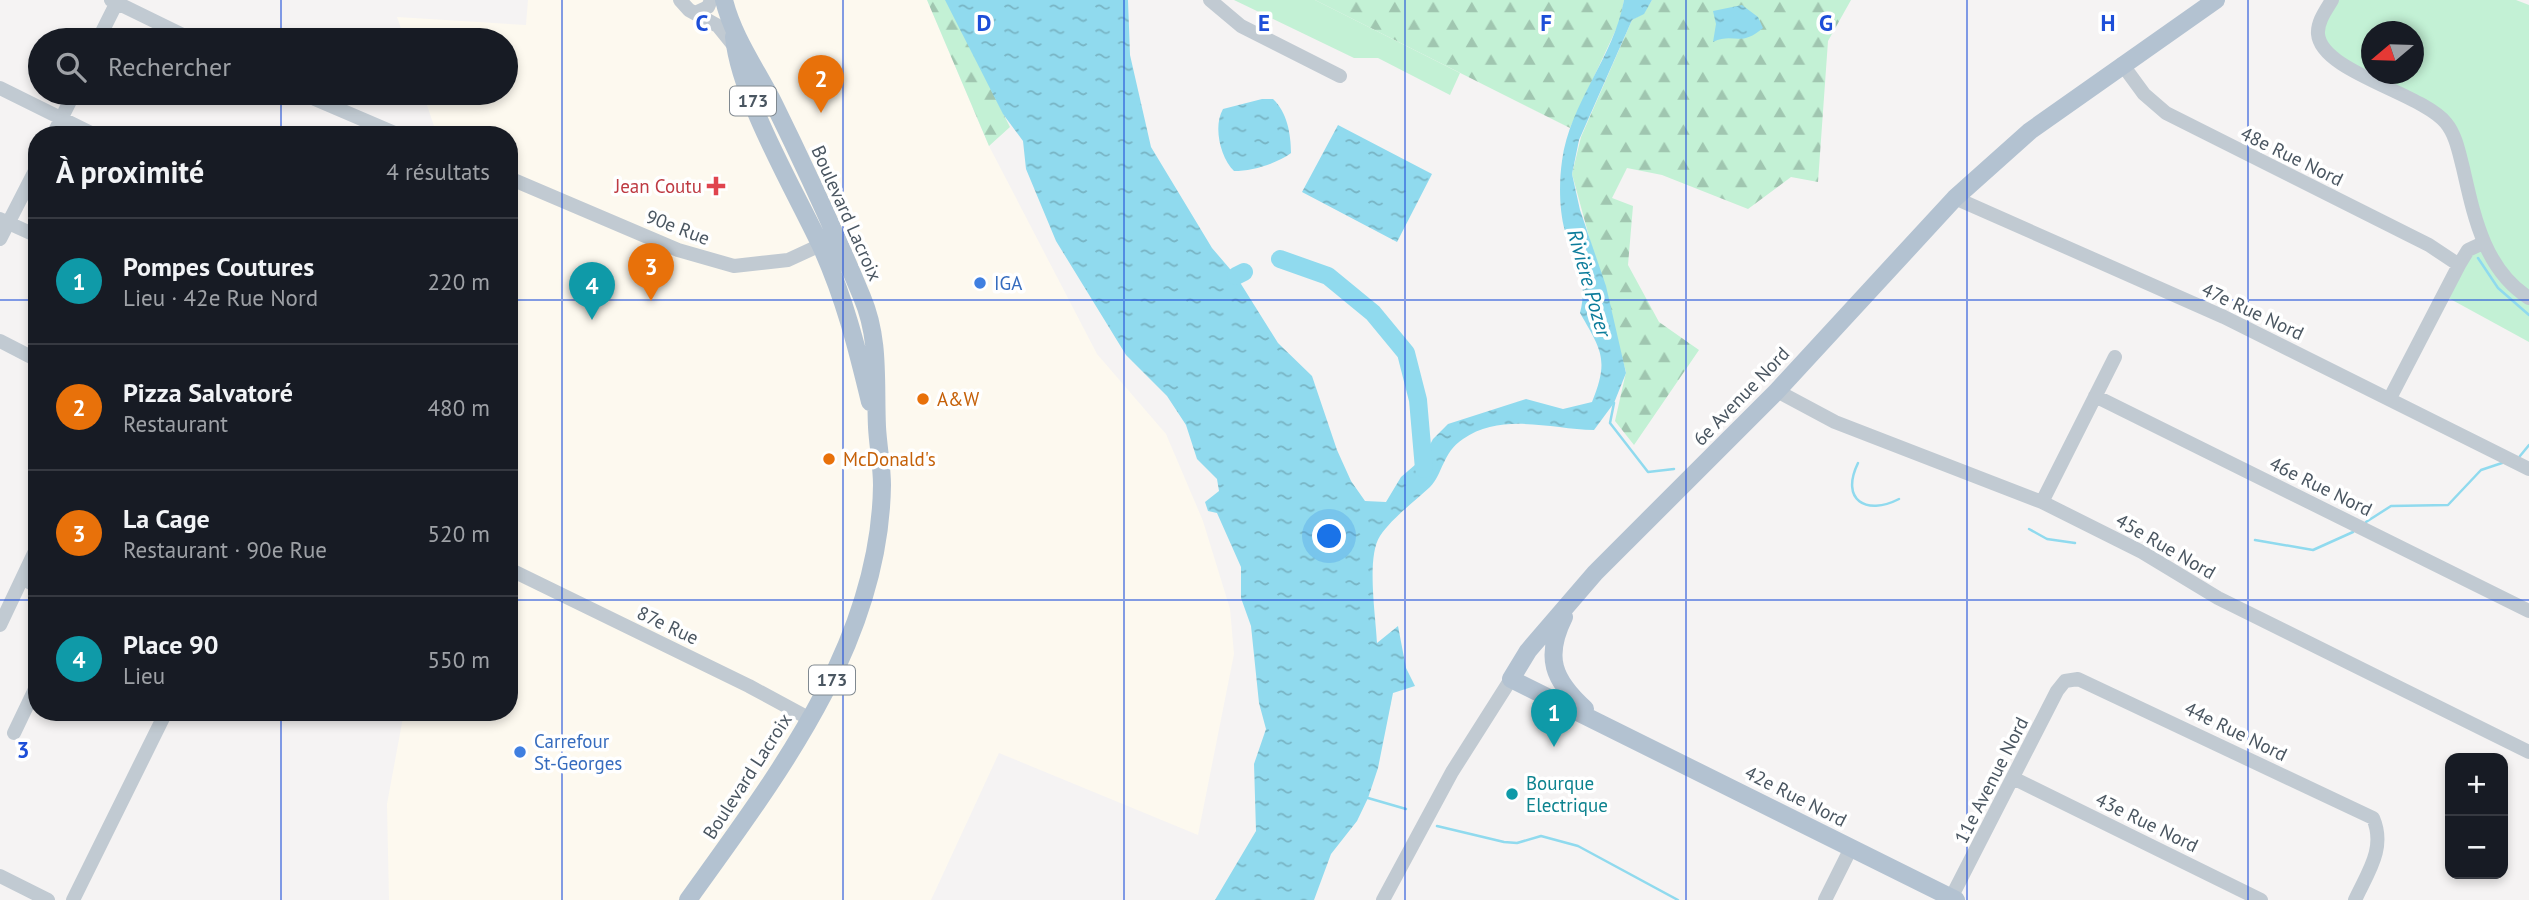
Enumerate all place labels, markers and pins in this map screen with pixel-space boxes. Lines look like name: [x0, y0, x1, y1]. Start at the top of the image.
pin: 2: [798, 55, 844, 113]
place label: Jean Coutu: [614, 174, 702, 198]
marker: Jean Coutu: [708, 178, 724, 194]
pin: 3: [628, 243, 674, 301]
pin: 4: [569, 262, 615, 320]
place label: IGA: [994, 271, 1022, 295]
marker: IGA: [972, 275, 988, 291]
place label: A&W: [937, 387, 980, 411]
marker: A&W: [915, 391, 931, 407]
place label: McDonald's: [843, 447, 936, 471]
marker: McDonald's: [821, 451, 837, 467]
pin: 1: [1531, 689, 1577, 747]
place label: Carrefour St-Georges: [534, 729, 622, 775]
marker: Carrefour St-Georges: [512, 744, 528, 760]
place label: Bourque Electrique: [1526, 771, 1608, 817]
marker: Bourque Electrique: [1504, 786, 1520, 802]

